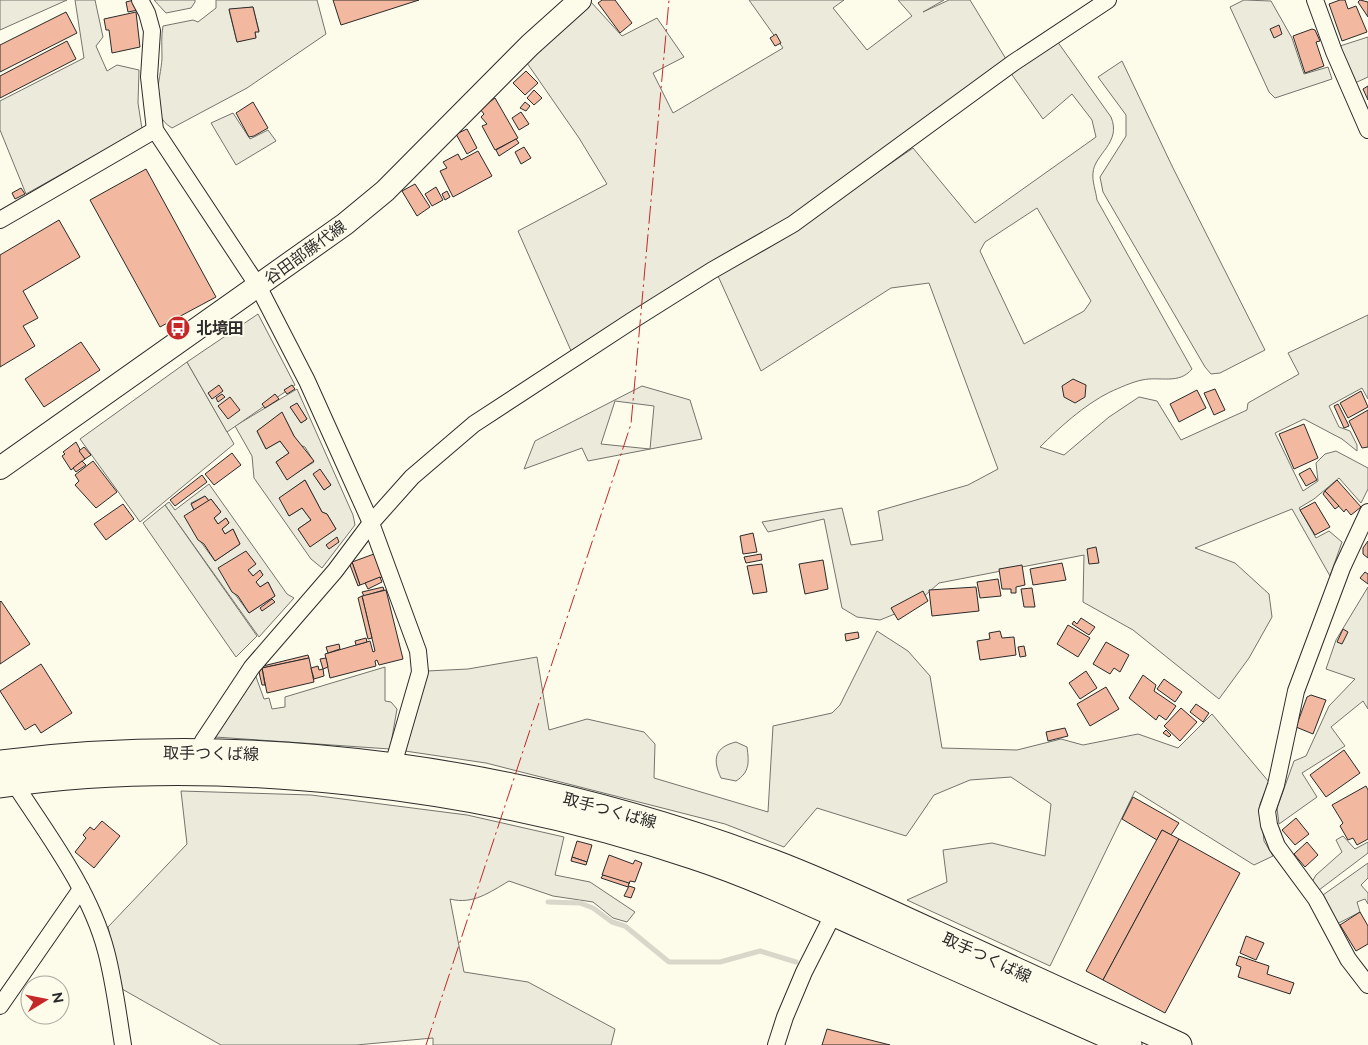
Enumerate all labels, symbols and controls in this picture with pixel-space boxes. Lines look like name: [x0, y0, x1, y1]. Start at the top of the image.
street label: 谷田部藤代線: [261, 217, 350, 288]
bus stop icon: 北境田: [165, 315, 191, 341]
place label: 北境田: [196, 319, 244, 338]
street label: 取手つくば線: [163, 743, 259, 764]
street label: 取手つくば線: [561, 789, 659, 832]
street label: 取手つくば線: [939, 929, 1034, 986]
north arrow: [20, 975, 70, 1025]
text: N: [49, 991, 67, 1004]

